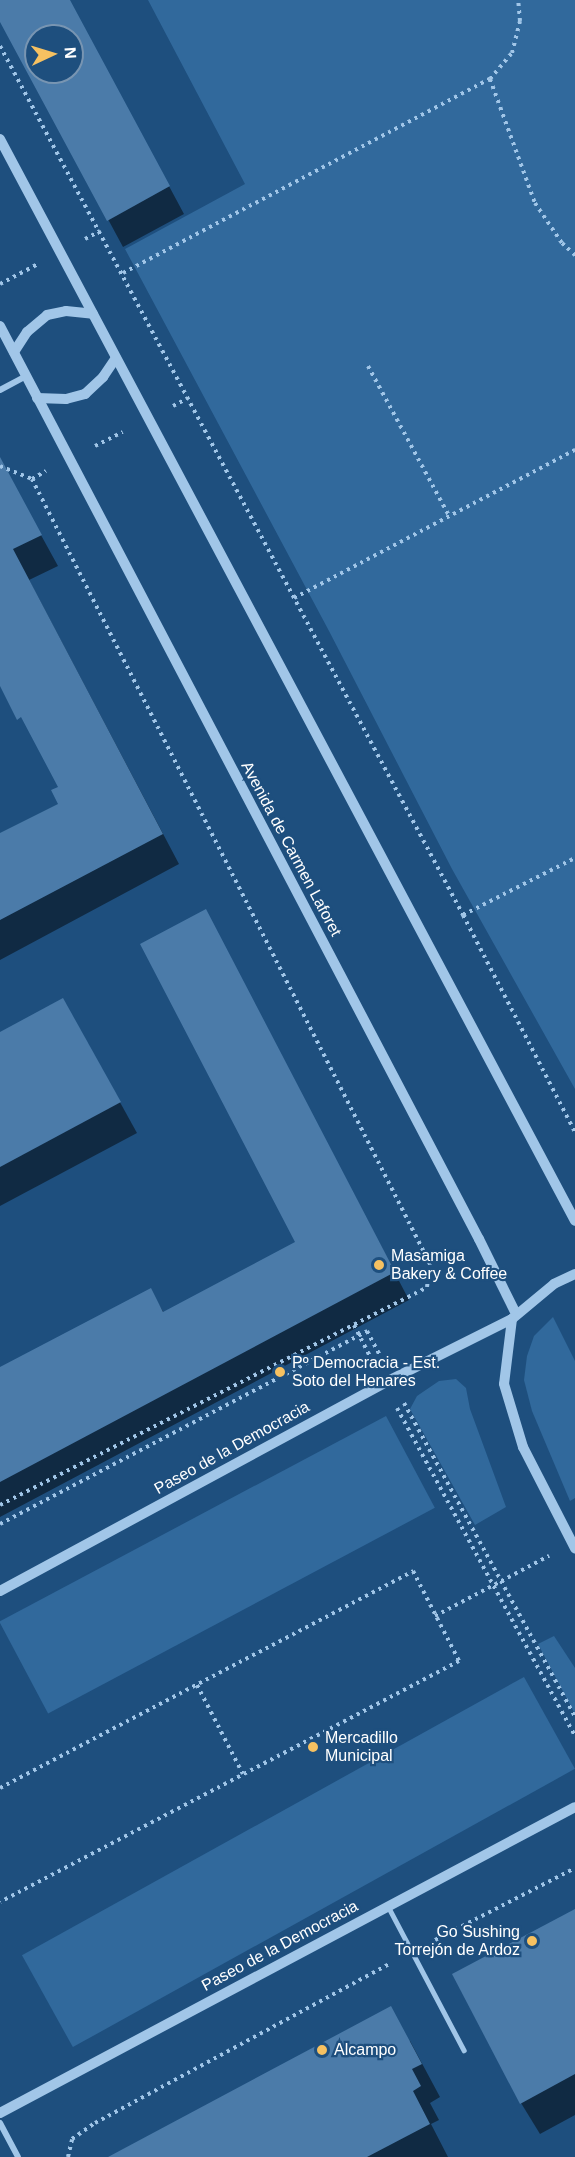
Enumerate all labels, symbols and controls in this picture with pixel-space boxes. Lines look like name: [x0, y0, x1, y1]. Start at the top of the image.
north arrow: [24, 24, 84, 84]
text: N: [62, 46, 79, 59]
street label: Avenida de Carmen Laforet: [237, 758, 345, 940]
place label: Masamiga Bakery & Coffee: [391, 1246, 507, 1284]
marker: Masamiga Bakery & Coffee: [372, 1258, 386, 1272]
place label: Pº Democracia - Est. Soto del Henares: [292, 1353, 440, 1391]
marker: Pº Democracia - Est. Soto del Henares: [273, 1365, 287, 1379]
street label: Paseo de la Democracia: [151, 1397, 313, 1499]
place label: Mercadillo Municipal: [325, 1728, 398, 1766]
marker: Mercadillo Municipal: [306, 1740, 320, 1754]
street label: Paseo de la Democracia: [199, 1897, 361, 1995]
place label: Go Sushing Torrejón de Ardoz: [394, 1922, 520, 1960]
marker: Go Sushing Torrejón de Ardoz: [525, 1934, 539, 1948]
place label: Alcampo: [334, 2040, 396, 2060]
marker: Alcampo: [315, 2043, 329, 2057]

